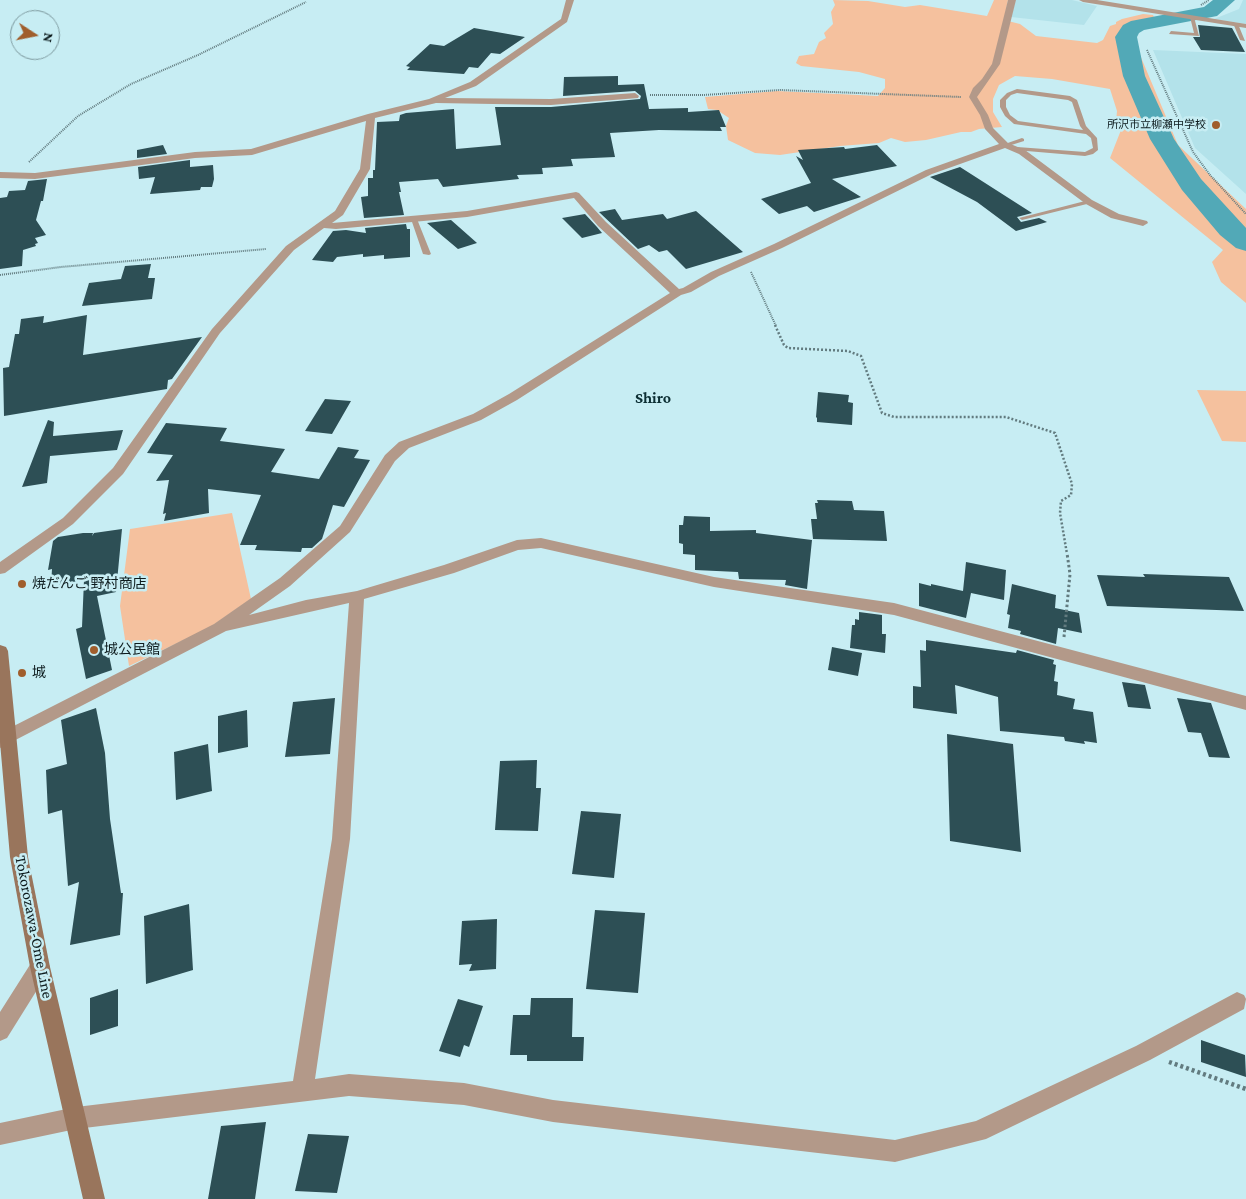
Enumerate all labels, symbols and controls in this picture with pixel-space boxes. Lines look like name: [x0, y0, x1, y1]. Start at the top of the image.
north arrow: [10, 10, 60, 60]
text: N: [40, 31, 58, 44]
place label: 所沢市立柳瀬中学校: [1107, 118, 1206, 132]
marker: 所沢市立柳瀬中学校: [1210, 119, 1222, 131]
district label: Shiro: [635, 388, 671, 408]
place label: 焼だんご 野村商店: [32, 576, 147, 592]
marker: 焼だんご 野村商店: [16, 578, 28, 590]
place label: 城公民館: [104, 642, 160, 658]
marker: 城公民館: [88, 644, 100, 656]
place label: 城: [32, 665, 46, 681]
marker: 城: [16, 667, 28, 679]
street label: Tokorozawa-Ome Line: [11, 854, 57, 1000]

